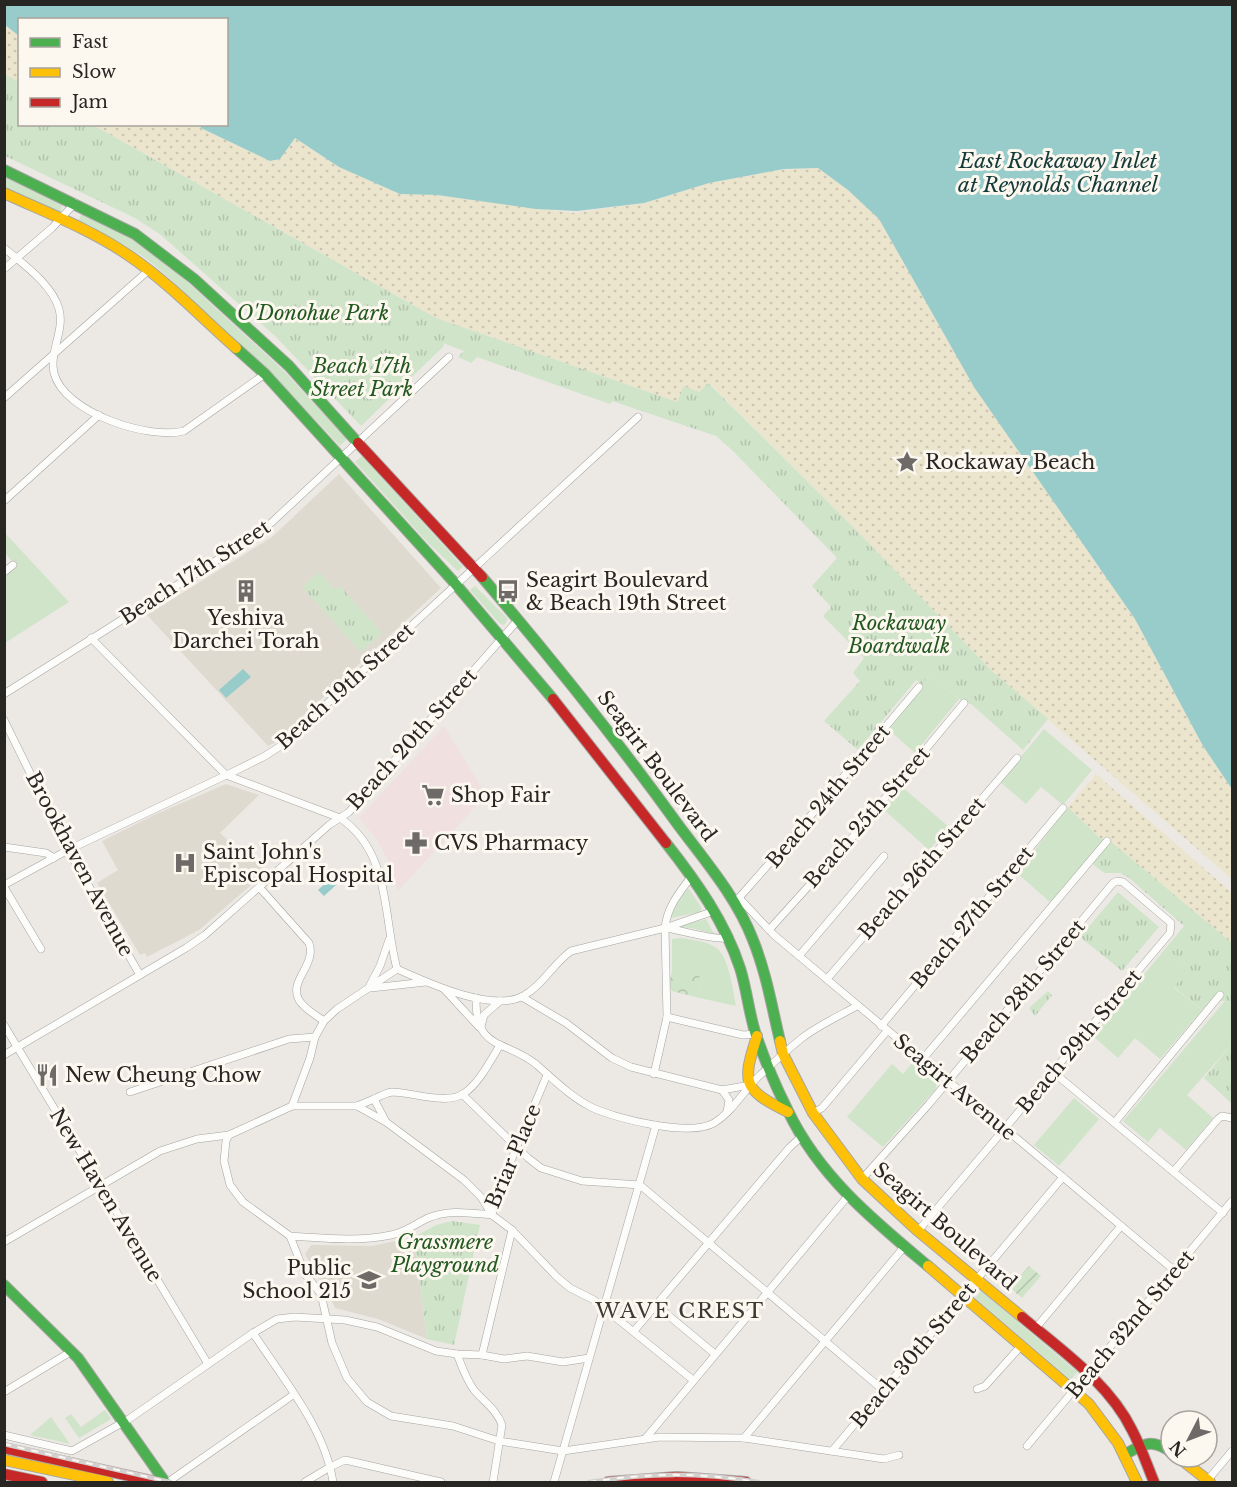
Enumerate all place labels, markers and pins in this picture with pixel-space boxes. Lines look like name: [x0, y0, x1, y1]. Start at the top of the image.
place icon: Rockaway Beach: [894, 449, 920, 475]
place label: Rockaway Beach: [925, 450, 1095, 474]
place label: Seagirt Boulevard & Beach 19th Street: [526, 568, 727, 615]
building icon: Yeshiva Darchei Torah: [233, 578, 259, 604]
bus stop icon: Seagirt Boulevard & Beach 19th Street: [495, 578, 521, 604]
place label: Yeshiva Darchei Torah: [172, 606, 320, 653]
supermarket icon: Shop Fair: [420, 782, 446, 808]
place label: Shop Fair: [451, 783, 551, 807]
pharmacy icon: CVS Pharmacy: [403, 830, 429, 856]
place label: CVS Pharmacy: [434, 831, 588, 855]
place label: Saint John's Episcopal Hospital: [203, 840, 393, 887]
hospital icon: Saint John's Episcopal Hospital: [172, 850, 198, 876]
restaurant icon: New Cheung Chow: [34, 1062, 60, 1088]
place label: New Cheung Chow: [65, 1063, 261, 1087]
place label: Public School 215: [243, 1256, 351, 1303]
school or university icon: Public School 215: [356, 1267, 382, 1293]

